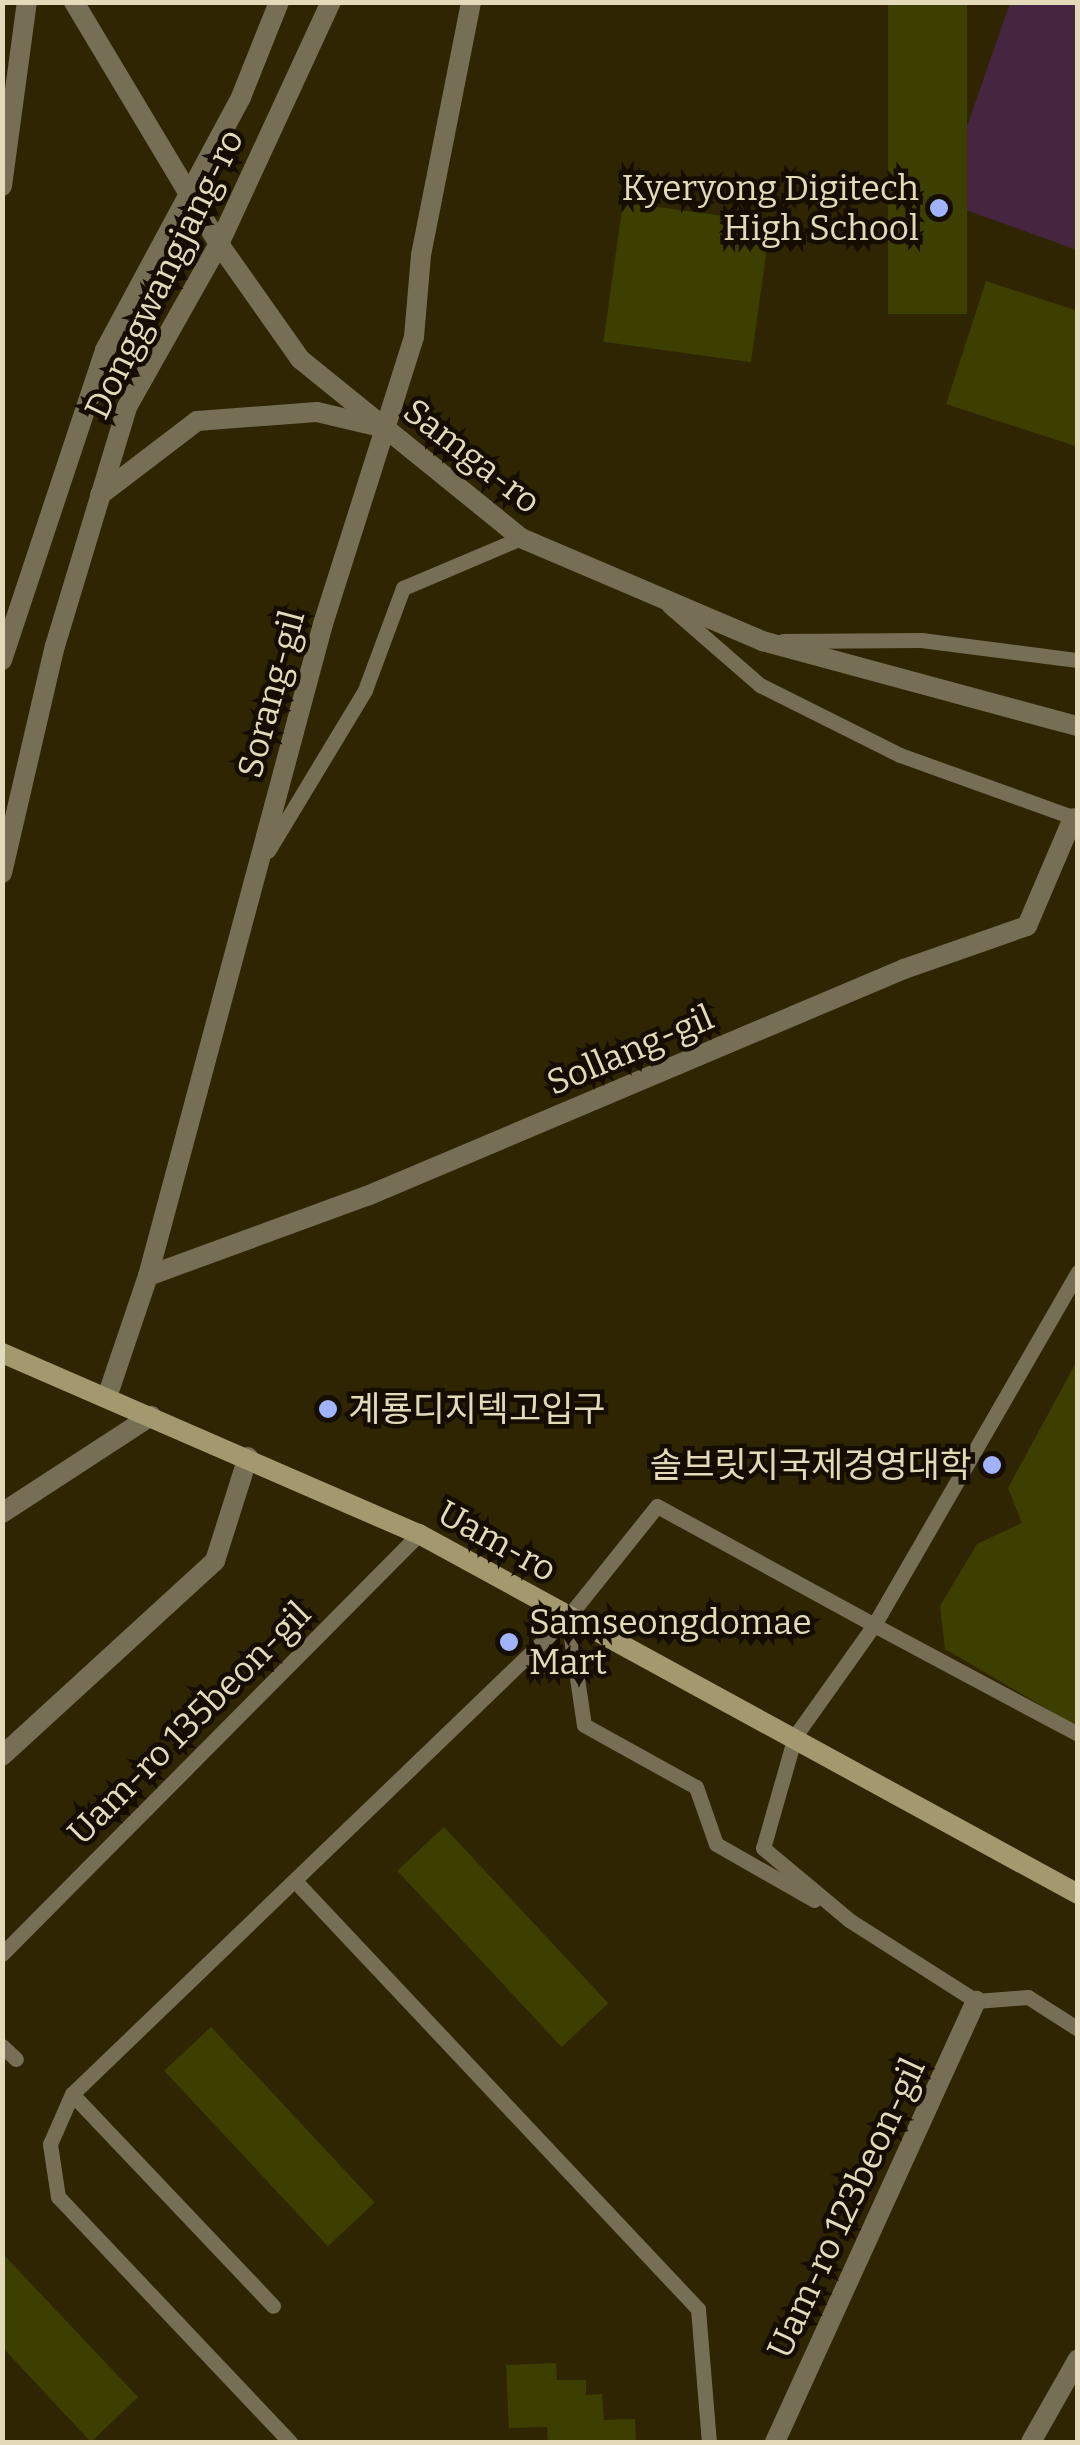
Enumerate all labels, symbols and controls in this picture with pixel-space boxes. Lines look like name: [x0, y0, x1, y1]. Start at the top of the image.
street label: Donggwangjang-ro: [76, 123, 252, 425]
place label: Kyeryong Digitech High School: [621, 167, 919, 249]
marker: Kyeryong Digitech High School: [928, 197, 950, 219]
street label: Samga-ro: [395, 390, 549, 522]
street label: Sorang-gil: [229, 606, 313, 782]
street label: Sollang-gil: [540, 996, 720, 1104]
place label: 계룡디지텍고입구: [348, 1388, 606, 1430]
marker: 계룡디지텍고입구: [317, 1398, 339, 1420]
place label: 솔브릿지국제경영대학: [650, 1444, 972, 1486]
marker: 솔브릿지국제경영대학: [981, 1454, 1003, 1476]
street label: Uam-ro: [430, 1491, 564, 1591]
street label: Uam-ro 135beon-gil: [59, 1593, 319, 1853]
place label: Samseongdomae Mart: [529, 1601, 812, 1683]
marker: Samseongdomae Mart: [498, 1631, 520, 1653]
street label: Uam-ro 123beon-gil: [758, 2051, 934, 2365]

